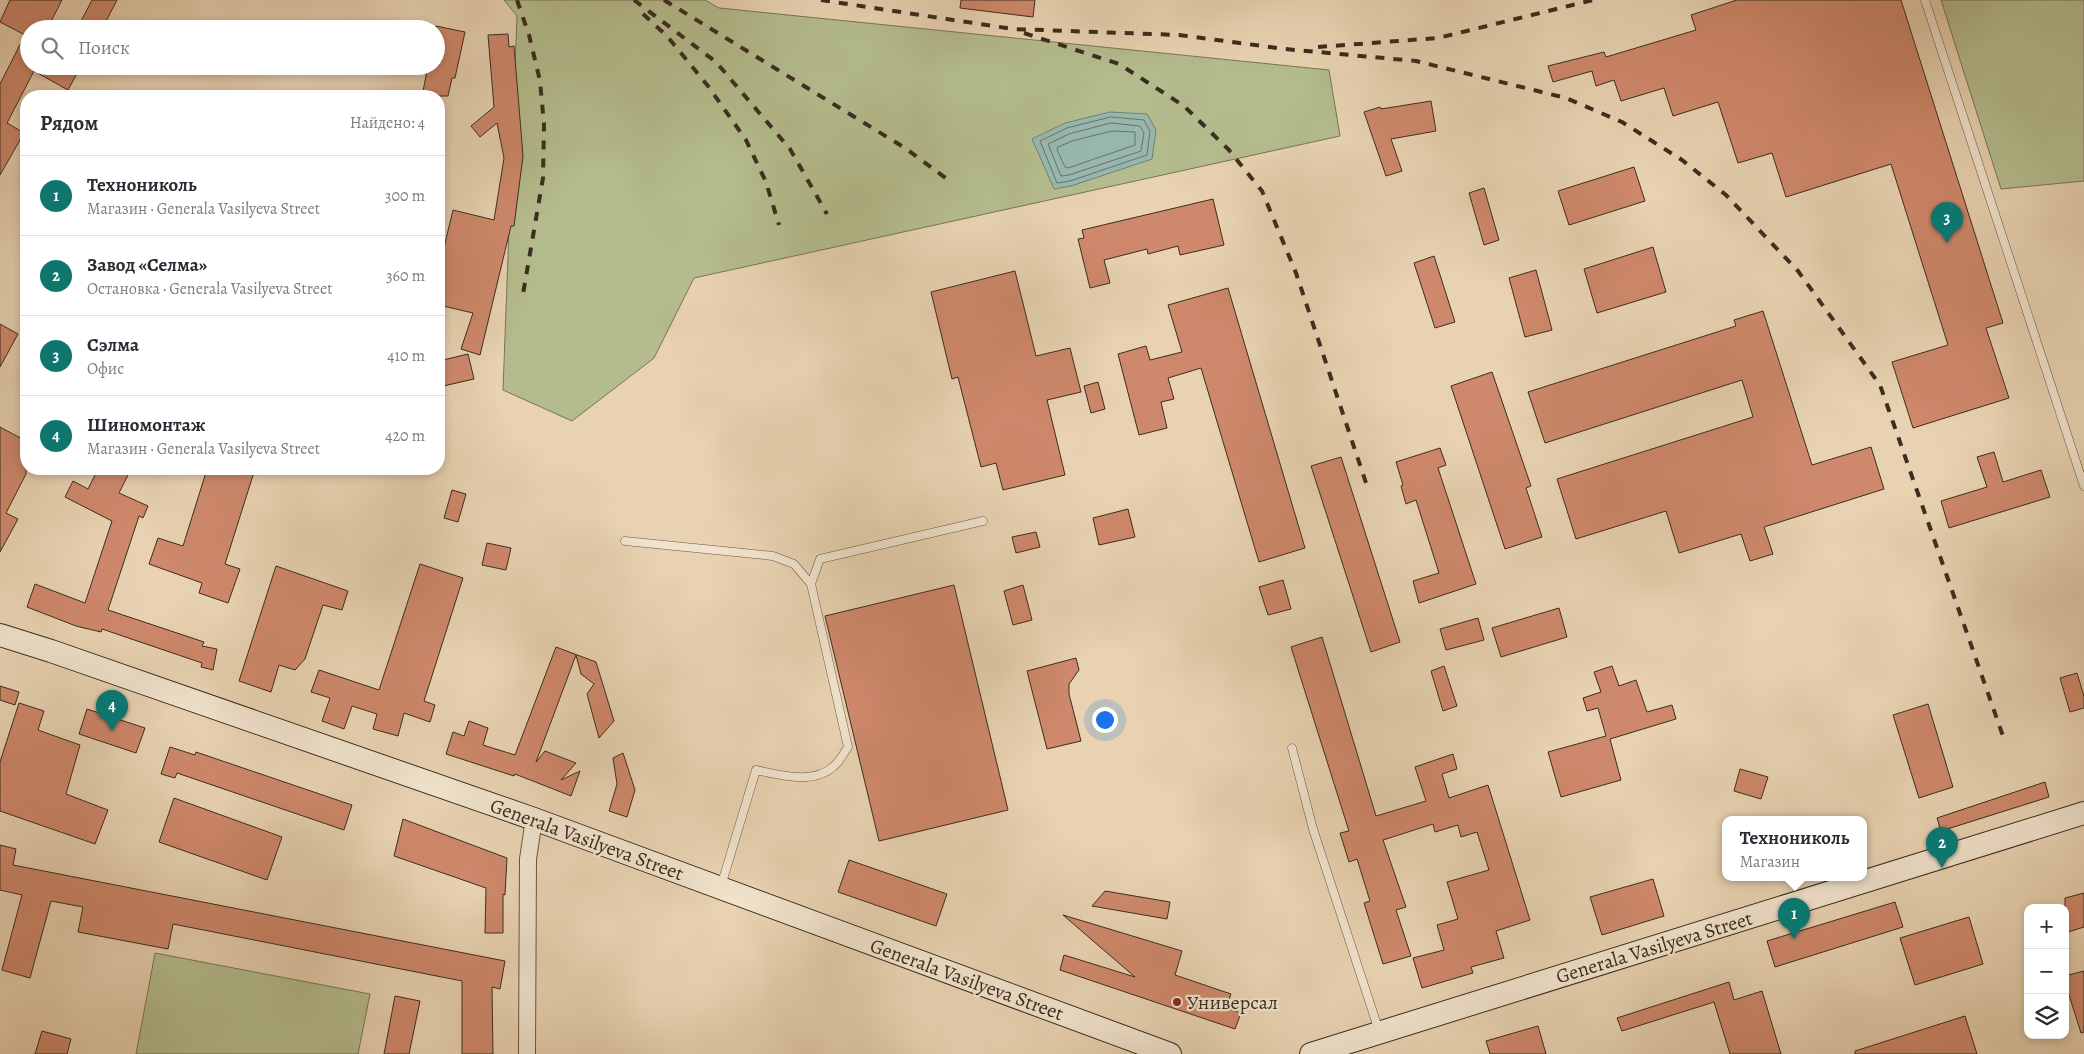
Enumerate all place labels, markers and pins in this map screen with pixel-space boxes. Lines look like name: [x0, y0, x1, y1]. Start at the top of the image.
pin: 3: [1931, 202, 1963, 243]
pin: 4: [96, 690, 128, 731]
pin: 2: [1926, 827, 1958, 868]
pin: 1: [1778, 898, 1810, 939]
place label: Универсал: [1187, 989, 1278, 1016]
marker: Универсал: [1171, 996, 1183, 1008]

